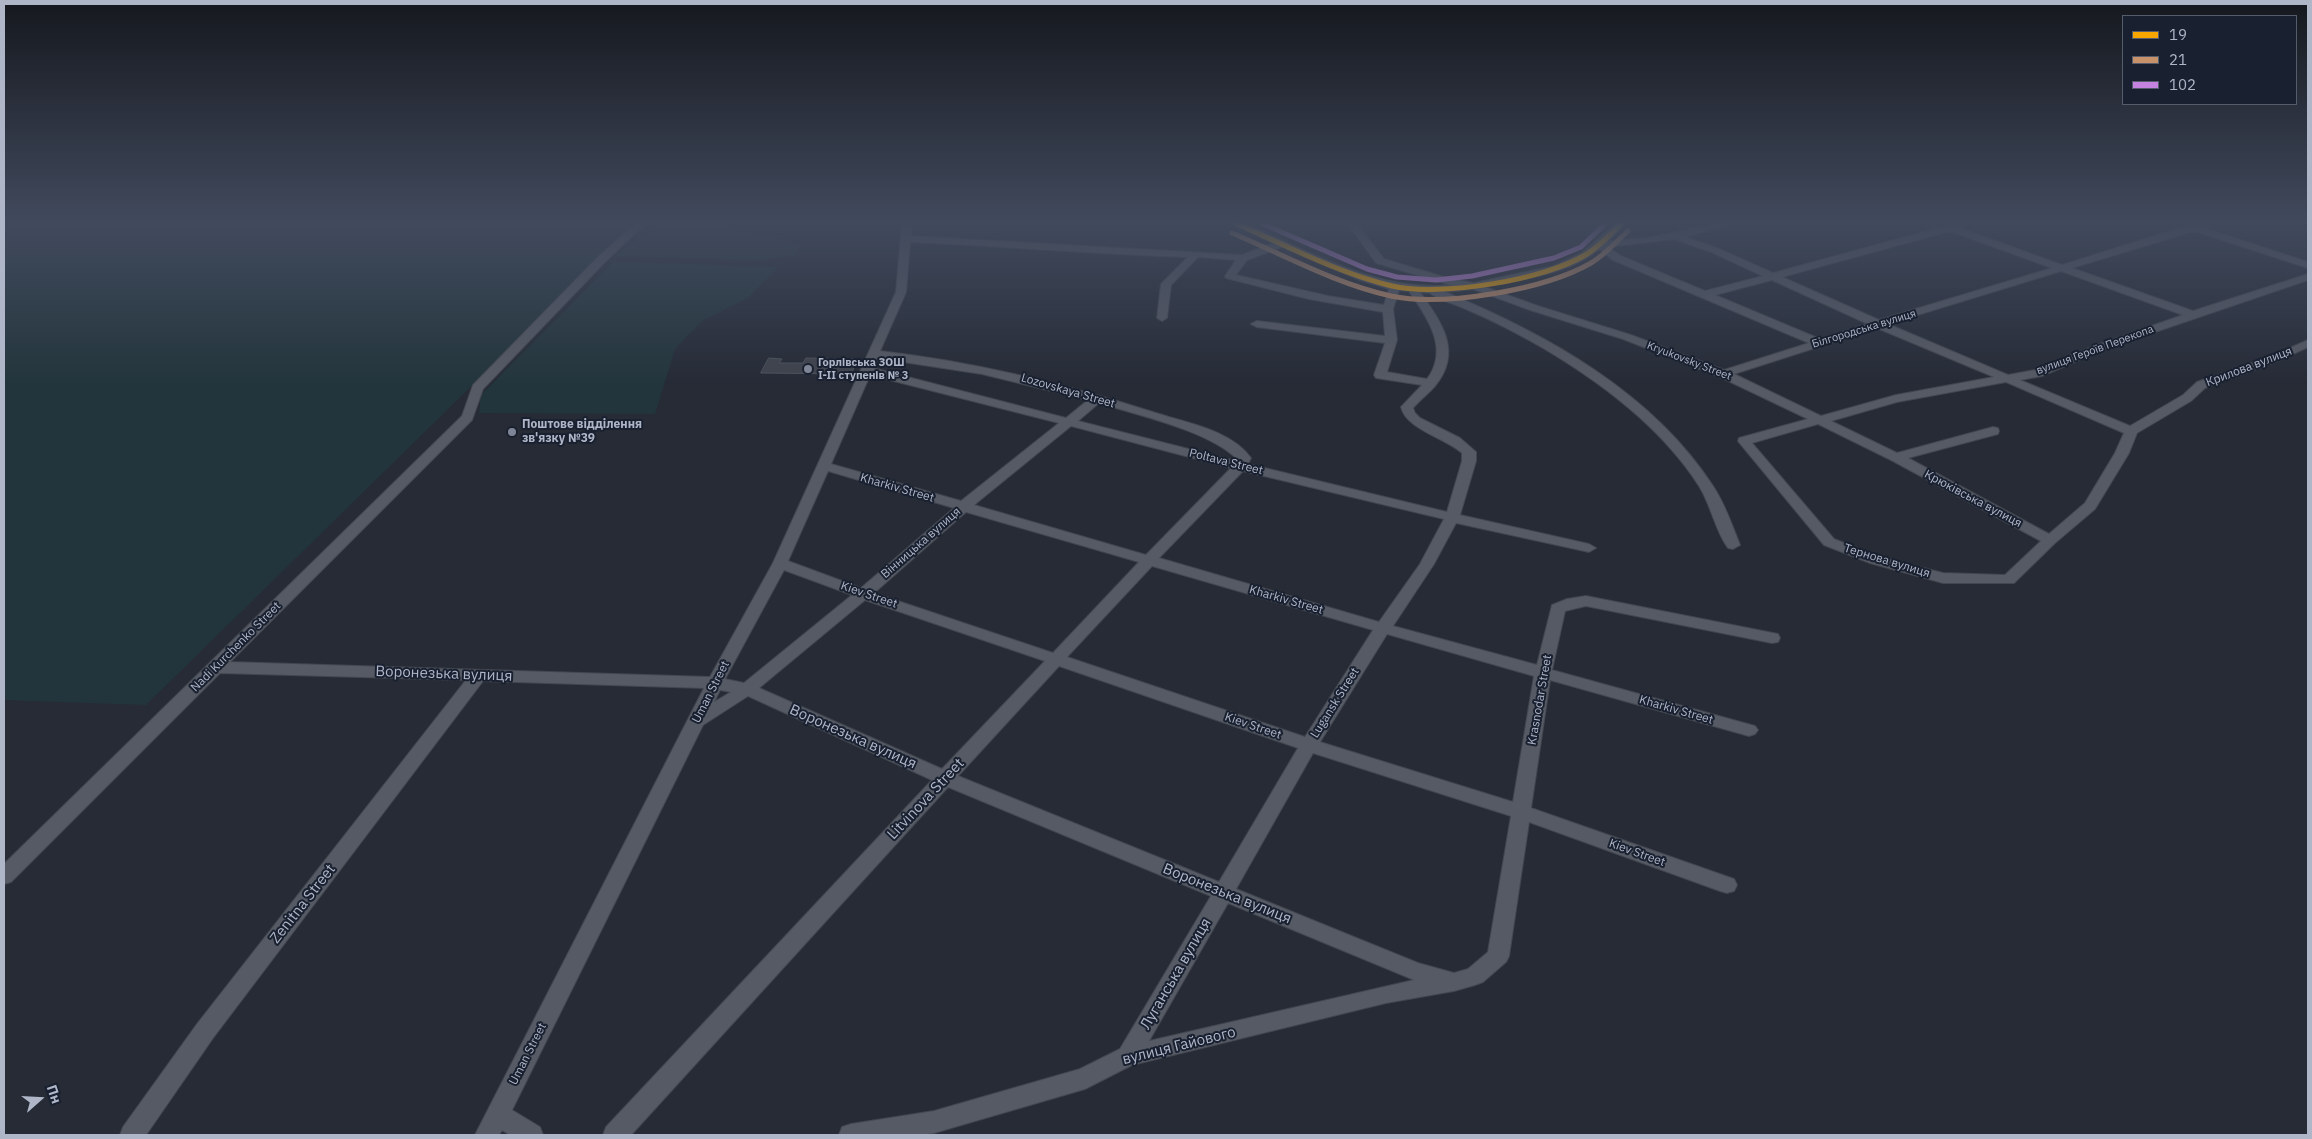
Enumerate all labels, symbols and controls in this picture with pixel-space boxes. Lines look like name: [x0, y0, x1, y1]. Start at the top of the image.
legend: [2122, 15, 2297, 105]
text: 19: [2169, 25, 2187, 44]
text: 21: [2169, 50, 2187, 69]
text: 102: [2169, 75, 2196, 94]
street label: Білгородська вулиця: [1810, 307, 1918, 351]
street label: вулиця Героїв Перекопа: [2035, 323, 2155, 377]
street label: Kryukovsky Street: [1645, 339, 1733, 383]
street label: Крилова вулиця: [2204, 344, 2294, 390]
place label: Горлівська ЗОШ І-ІІ ступенів № 3: [818, 356, 908, 382]
marker: Горлівська ЗОШ І-ІІ ступенів № 3: [802, 363, 814, 375]
street label: Lozovskaya Street: [1019, 371, 1117, 411]
place label: Поштове відділення зв'язку №39: [522, 418, 642, 446]
marker: Поштове відділення зв'язку №39: [506, 426, 518, 438]
street label: Poltava Street: [1188, 446, 1264, 478]
street label: Крюківська вулиця: [1922, 467, 2024, 531]
street label: Kharkiv Street: [858, 471, 936, 505]
street label: Вінницька вулиця: [878, 504, 964, 582]
street label: Тернова вулиця: [1842, 541, 1932, 581]
street label: Kiev Street: [839, 579, 899, 611]
street label: Kharkiv Street: [1247, 583, 1325, 617]
street label: Nadi Kurchenko Street: [188, 599, 284, 695]
street label: Krasnodar Street: [1525, 654, 1555, 746]
street label: Uman Street: [689, 659, 733, 725]
street label: Воронезька вулиця: [375, 663, 513, 685]
street label: Lugansk Street: [1308, 665, 1362, 741]
street label: Kharkiv Street: [1637, 693, 1715, 727]
street label: Воронезька вулиця: [787, 701, 919, 773]
street label: Kiev Street: [1223, 710, 1283, 742]
street label: Litvinova Street: [884, 755, 968, 843]
street label: Kiev Street: [1607, 836, 1667, 870]
street label: Воронезька вулиця: [1160, 860, 1294, 928]
street label: Zenitna Street: [266, 861, 340, 947]
street label: Луганська вулиця: [1137, 915, 1215, 1033]
street label: Uman Street: [506, 1021, 550, 1087]
street label: вулиця Гайового: [1120, 1023, 1238, 1069]
north arrow: [15, 1074, 65, 1124]
text: Пн: [43, 1082, 66, 1106]

